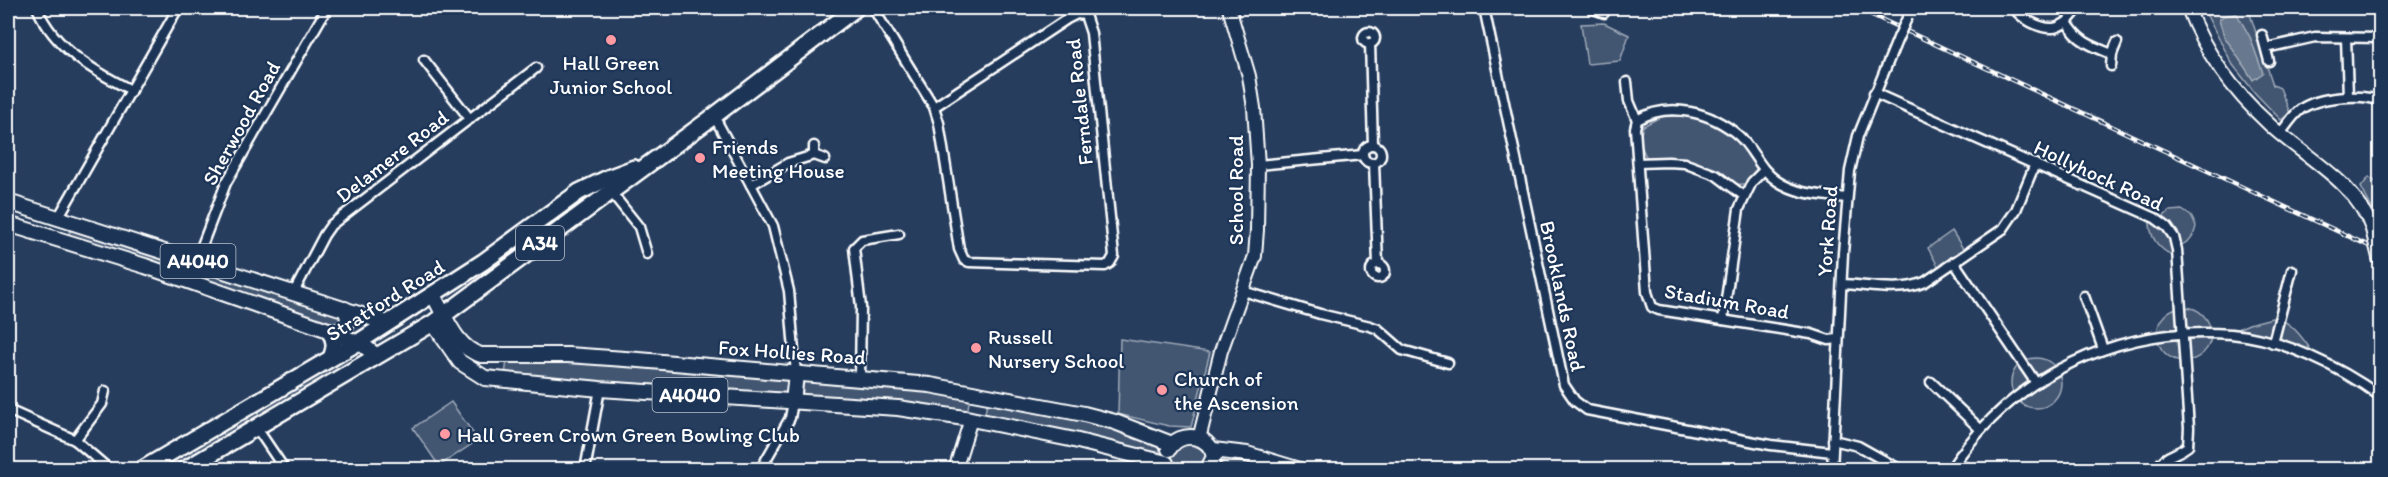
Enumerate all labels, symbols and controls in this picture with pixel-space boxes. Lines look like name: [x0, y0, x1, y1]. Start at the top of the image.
marker: Hall Green Junior School: [604, 33, 618, 47]
street label: Ferndale Road: [1060, 38, 1098, 166]
place label: Hall Green Junior School: [550, 50, 672, 99]
street label: Sherwood Road: [197, 57, 285, 189]
street label: Delamere Road: [331, 104, 454, 208]
place label: Friends Meeting House: [712, 134, 845, 183]
street label: School Road: [1223, 134, 1248, 245]
street label: Hollyhock Road: [2030, 134, 2168, 216]
marker: Friends Meeting House: [693, 151, 707, 165]
street label: York Road: [1811, 184, 1843, 277]
street label: Brooklands Road: [1535, 218, 1591, 374]
road number: A34: [516, 226, 564, 260]
road number: A4040: [160, 244, 236, 278]
street label: Stratford Road: [321, 253, 449, 346]
street label: Stadium Road: [1663, 278, 1792, 324]
place label: Russell Nursery School: [988, 324, 1124, 373]
street label: Fox Hollies Road: [717, 334, 867, 370]
marker: Russell Nursery School: [969, 341, 983, 355]
place label: Church of the Ascension: [1174, 366, 1299, 415]
road number: A4040: [652, 378, 728, 412]
marker: Church of the Ascension: [1155, 383, 1169, 397]
place label: Hall Green Crown Green Bowling Club: [457, 422, 800, 447]
marker: Hall Green Crown Green Bowling Club: [438, 427, 452, 441]

